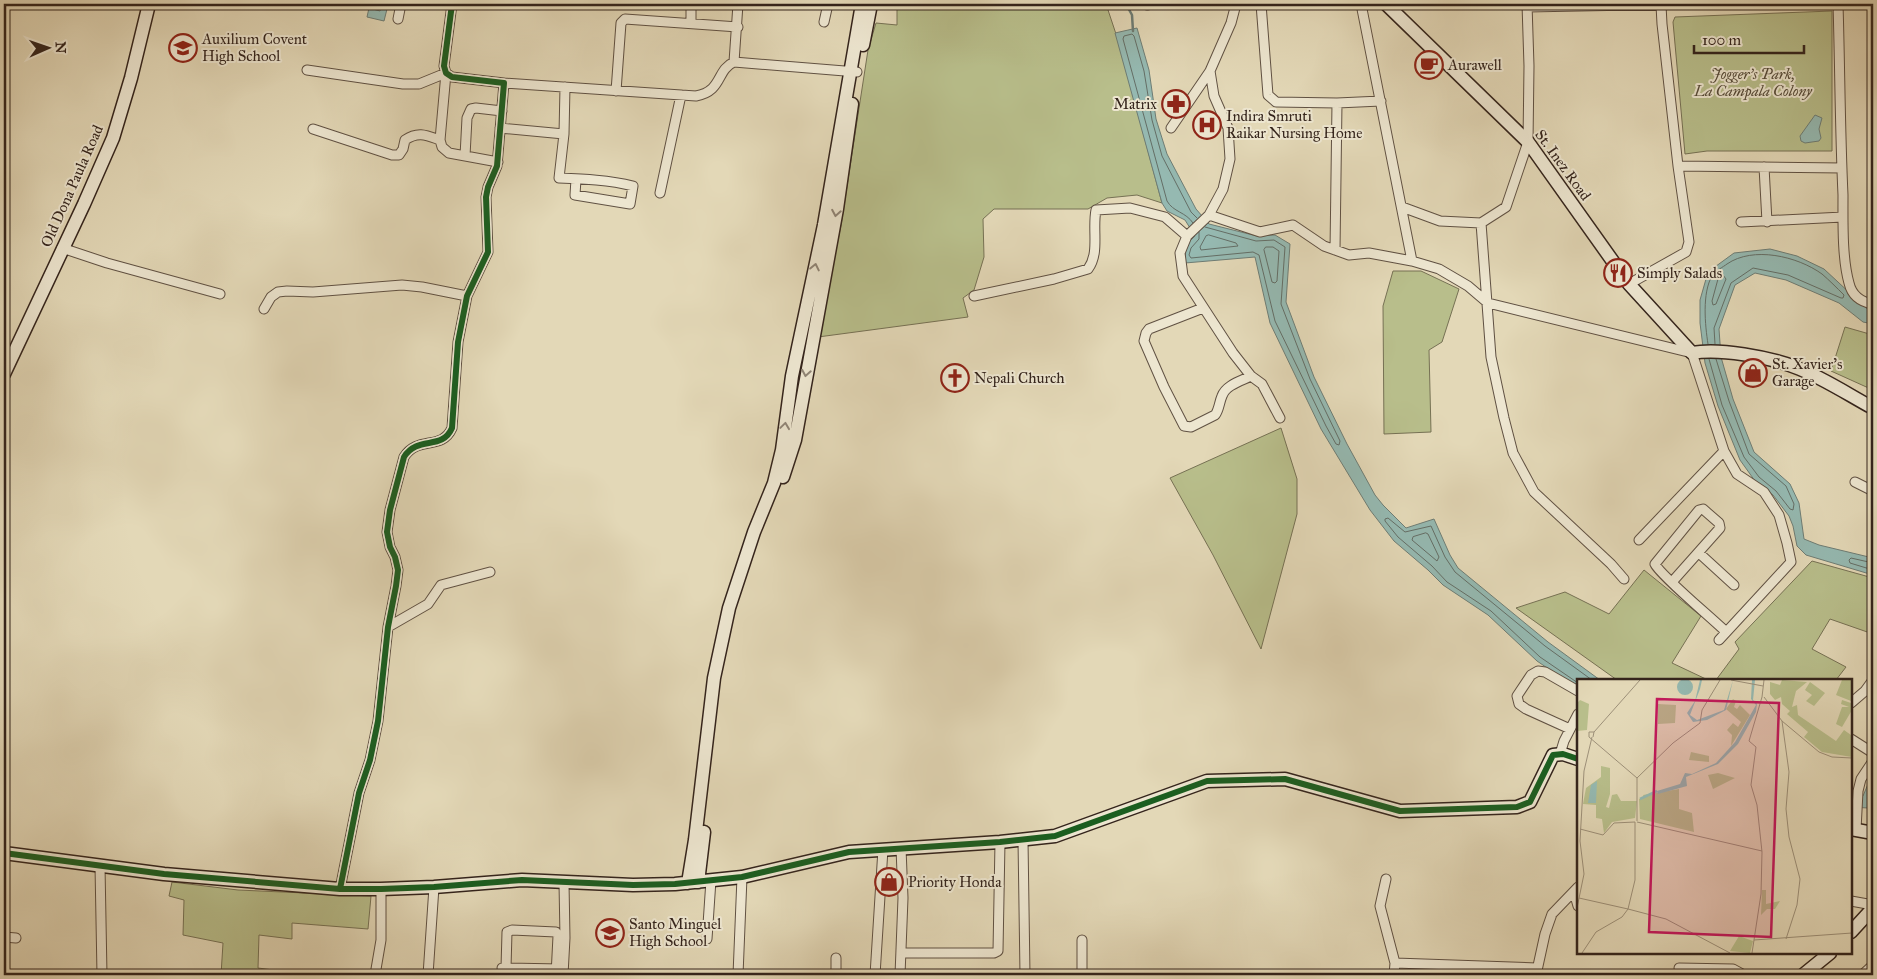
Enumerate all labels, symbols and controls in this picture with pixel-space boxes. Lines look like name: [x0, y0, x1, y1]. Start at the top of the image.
north arrow: [22, 22, 72, 72]
scale bar: [1694, 22, 1804, 54]
place label: Auxilium Covent High School: [201, 30, 308, 65]
text: 100 m: [1702, 31, 1742, 49]
school or university icon: Auxilium Covent High School: [168, 33, 198, 63]
text: N: [52, 41, 69, 54]
cafe icon: Aurawell: [1414, 50, 1444, 80]
place label: Aurawell: [1447, 56, 1503, 74]
park label: Jogger's Park, La Campala Colony: [1693, 65, 1813, 101]
pharmacy icon: Matrix: [1161, 89, 1191, 119]
place label: Matrix: [1113, 95, 1157, 113]
place label: Indira Smruti Raikar Nursing Home: [1226, 107, 1362, 142]
hospital icon: Indira Smruti Raikar Nursing Home: [1192, 110, 1222, 140]
street label: Old Dona Paula Road: [37, 122, 107, 250]
street label: St. Inez Road: [1531, 126, 1595, 204]
one-way arrow: [832, 209, 842, 218]
restaurant icon: Simply Salads: [1603, 258, 1633, 288]
one-way arrow: [809, 262, 820, 271]
place label: Simply Salads: [1637, 264, 1722, 282]
place label: St. Xavier's Garage: [1772, 355, 1842, 390]
shop icon: St. Xavier's Garage: [1738, 358, 1768, 388]
church icon: Nepali Church: [940, 363, 970, 393]
one-way arrow: [802, 368, 812, 377]
place label: Nepali Church: [974, 369, 1065, 387]
one-way arrow: [779, 422, 790, 430]
inset map: [1577, 679, 1852, 954]
shop icon: Priority Honda: [874, 867, 904, 897]
place label: Priority Honda: [908, 873, 1002, 891]
place label: Santo Minguel High School: [629, 915, 722, 950]
school or university icon: Santo Minguel High School: [595, 918, 625, 948]

